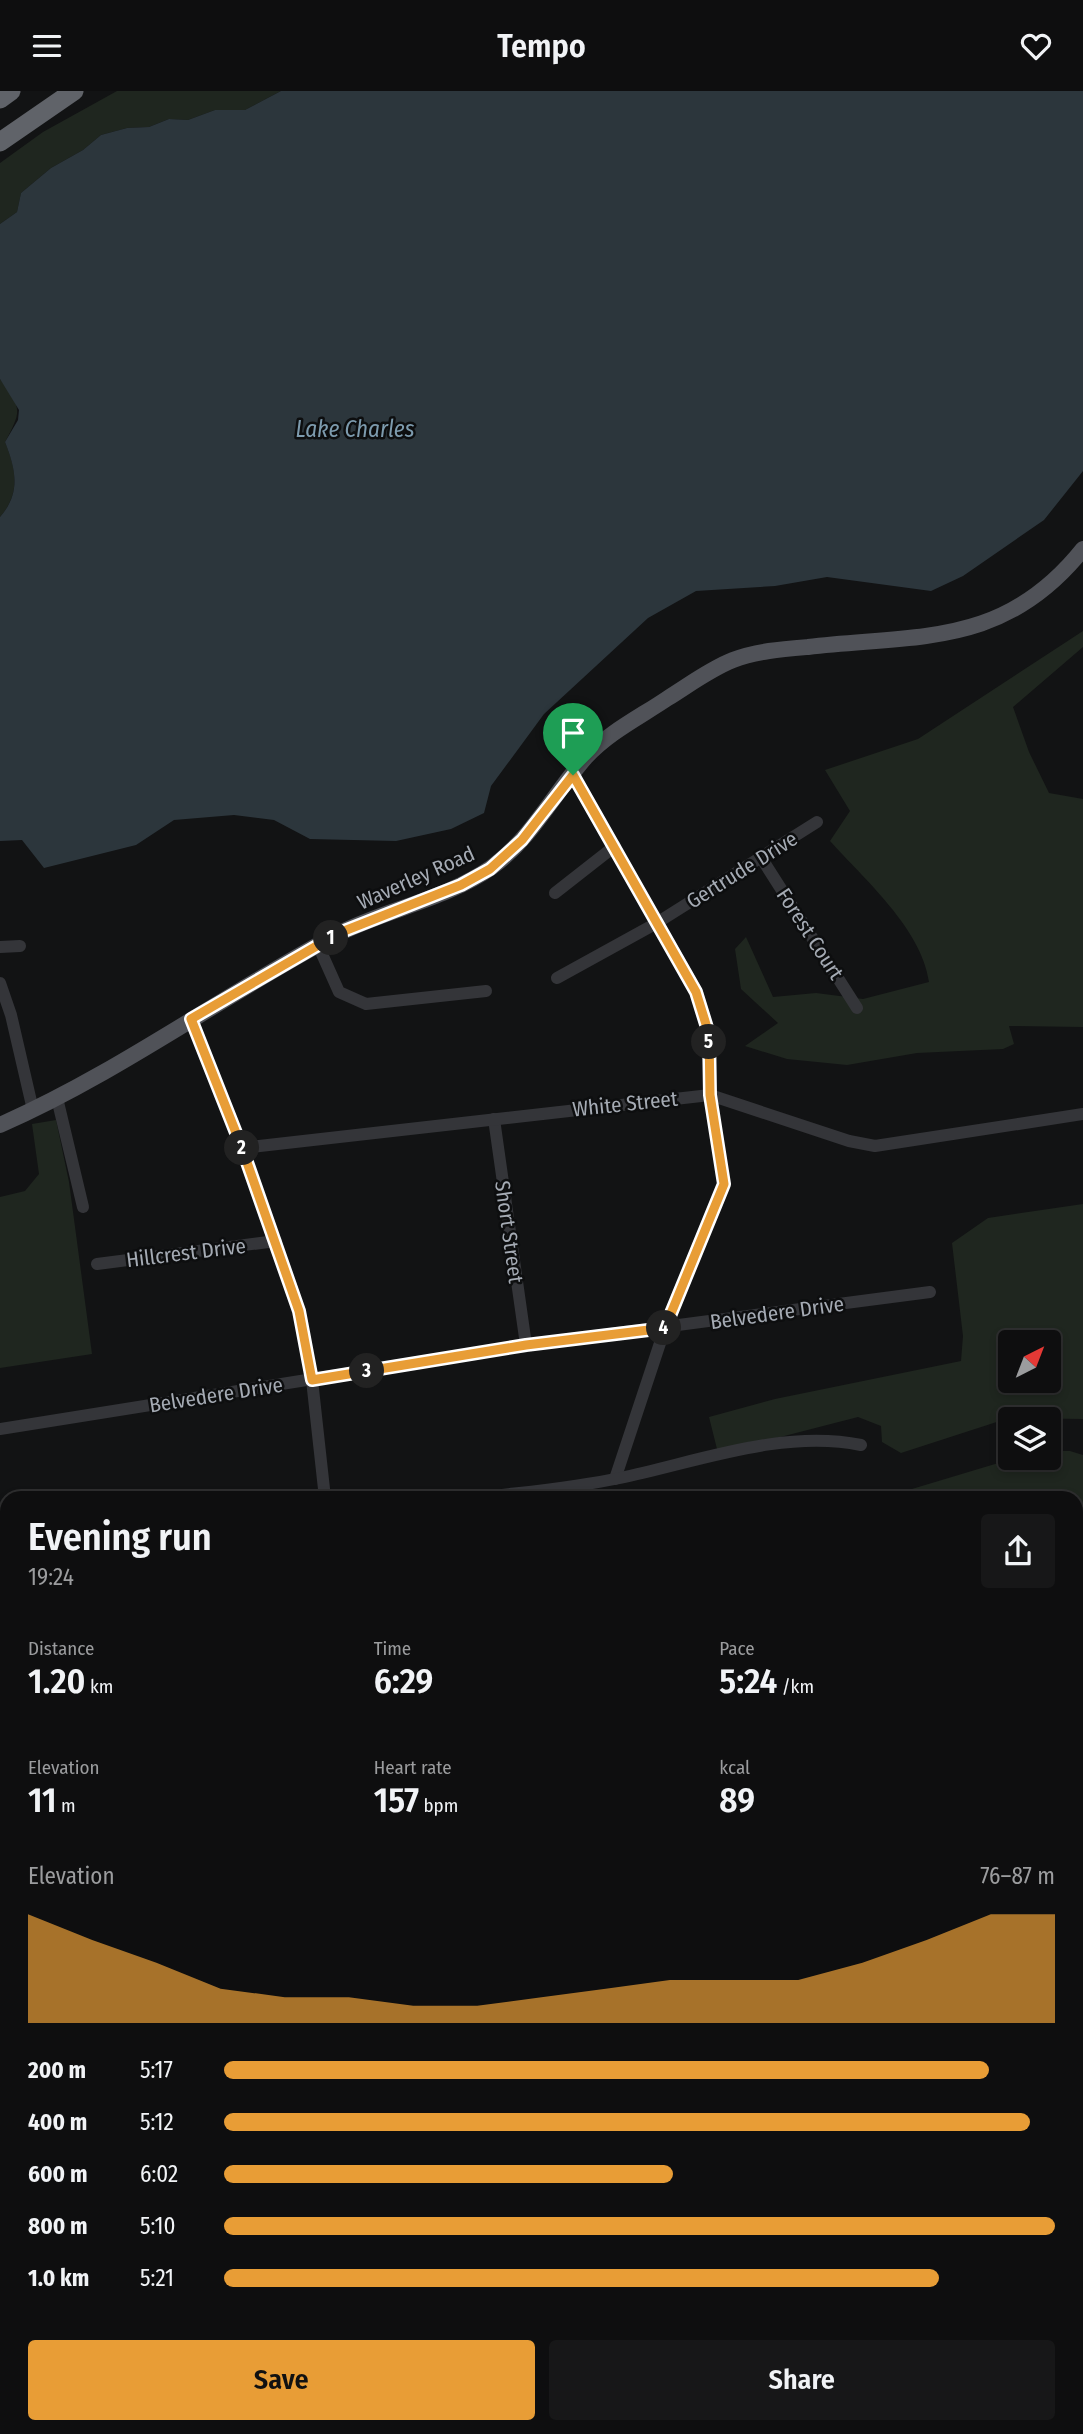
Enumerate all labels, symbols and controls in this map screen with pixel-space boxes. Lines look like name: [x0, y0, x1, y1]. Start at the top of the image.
icon: menu: [28, 27, 66, 65]
text: Tempo: [497, 27, 586, 65]
icon: heart: [1017, 27, 1055, 65]
water label: Lake Charles: [296, 415, 415, 443]
pin: [543, 703, 603, 775]
icon: arrive: [554, 714, 592, 752]
street label: Gertrude Drive: [682, 826, 802, 914]
street label: Waverley Road: [353, 841, 479, 915]
street label: Forest Court: [771, 883, 849, 985]
pin: 1: [314, 921, 348, 955]
text: 1: [326, 926, 335, 949]
pin: 5: [692, 1025, 726, 1059]
text: 5: [704, 1030, 713, 1053]
street label: White Street: [571, 1086, 679, 1122]
pin: 2: [224, 1131, 260, 1165]
text: 2: [237, 1136, 246, 1159]
street label: Short Street: [489, 1179, 529, 1285]
street label: Hillcrest Drive: [125, 1233, 247, 1273]
street label: Belvedere Drive: [708, 1291, 846, 1335]
pin: 4: [646, 1311, 682, 1345]
text: 4: [659, 1316, 668, 1339]
north arrow: [998, 1330, 1060, 1393]
map controls: [998, 1330, 1061, 1470]
pin: 3: [350, 1353, 384, 1389]
text: 3: [362, 1359, 371, 1382]
street label: Belvedere Drive: [147, 1372, 285, 1418]
button: layers: [998, 1407, 1061, 1470]
text: Evening run: [28, 1514, 212, 1560]
button: share: [981, 1514, 1055, 1588]
text: 19:24: [28, 1563, 74, 1591]
text: Distance: [28, 1637, 95, 1660]
text: Time: [374, 1637, 411, 1660]
text: Pace: [719, 1637, 755, 1660]
text: 1.20: [28, 1660, 85, 1702]
text: 6:29: [374, 1660, 433, 1702]
text: 5:24: [719, 1660, 777, 1702]
text: km: [85, 1675, 113, 1698]
text: /km: [777, 1675, 814, 1698]
text: Elevation: [28, 1756, 100, 1779]
text: Heart rate: [374, 1756, 452, 1779]
text: kcal: [719, 1756, 750, 1779]
text: 11: [28, 1779, 57, 1821]
text: 157: [374, 1779, 419, 1821]
text: 89: [719, 1779, 755, 1821]
text: m: [57, 1794, 76, 1817]
text: bpm: [419, 1794, 458, 1817]
text: Elevation: [28, 1862, 115, 1890]
text: 76–87 m: [980, 1862, 1055, 1890]
text: 200 m: [28, 2056, 86, 2084]
text: 5:17: [140, 2056, 173, 2084]
text: 400 m: [28, 2108, 87, 2136]
text: 5:12: [140, 2108, 174, 2136]
text: 600 m: [28, 2160, 87, 2188]
text: 6:02: [140, 2160, 178, 2188]
text: 800 m: [28, 2212, 88, 2240]
text: 5:10: [140, 2212, 175, 2240]
text: 1.0 km: [28, 2264, 89, 2292]
text: 5:21: [140, 2264, 174, 2292]
button: Save: [28, 2340, 535, 2420]
button: Share: [549, 2340, 1055, 2420]

